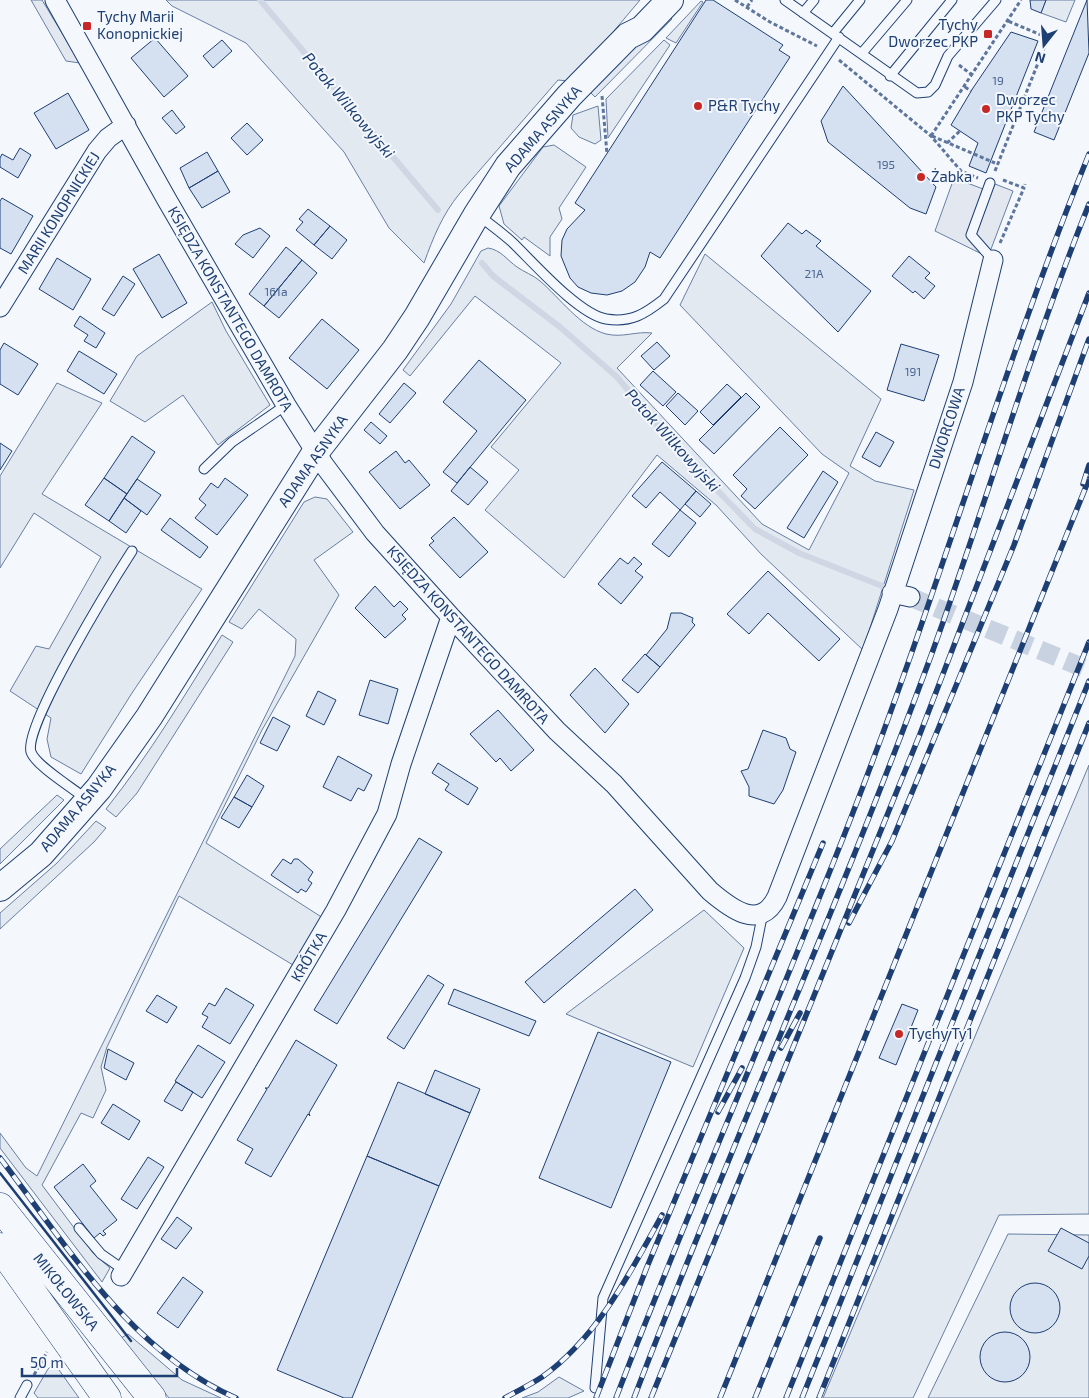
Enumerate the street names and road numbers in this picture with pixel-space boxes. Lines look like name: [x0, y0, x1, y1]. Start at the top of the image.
street label: ADAMA ASNYKA: [500, 81, 585, 175]
street label: MARII KONOPNICKIEJ: [13, 148, 103, 277]
street label: KSIĘDZA KONSTANTEGO DAMROTA: [165, 203, 297, 415]
street label: DWORCOWA: [924, 384, 968, 471]
street label: ADAMA ASNYKA: [274, 410, 351, 510]
street label: KSIĘDZA KONSTANTEGO DAMROTA: [384, 541, 554, 728]
street label: ADAMA ASNYKA: [35, 759, 119, 855]
street label: KRÓTKA: [286, 928, 330, 985]
street label: MIKOŁOWSKA: [30, 1249, 104, 1334]

